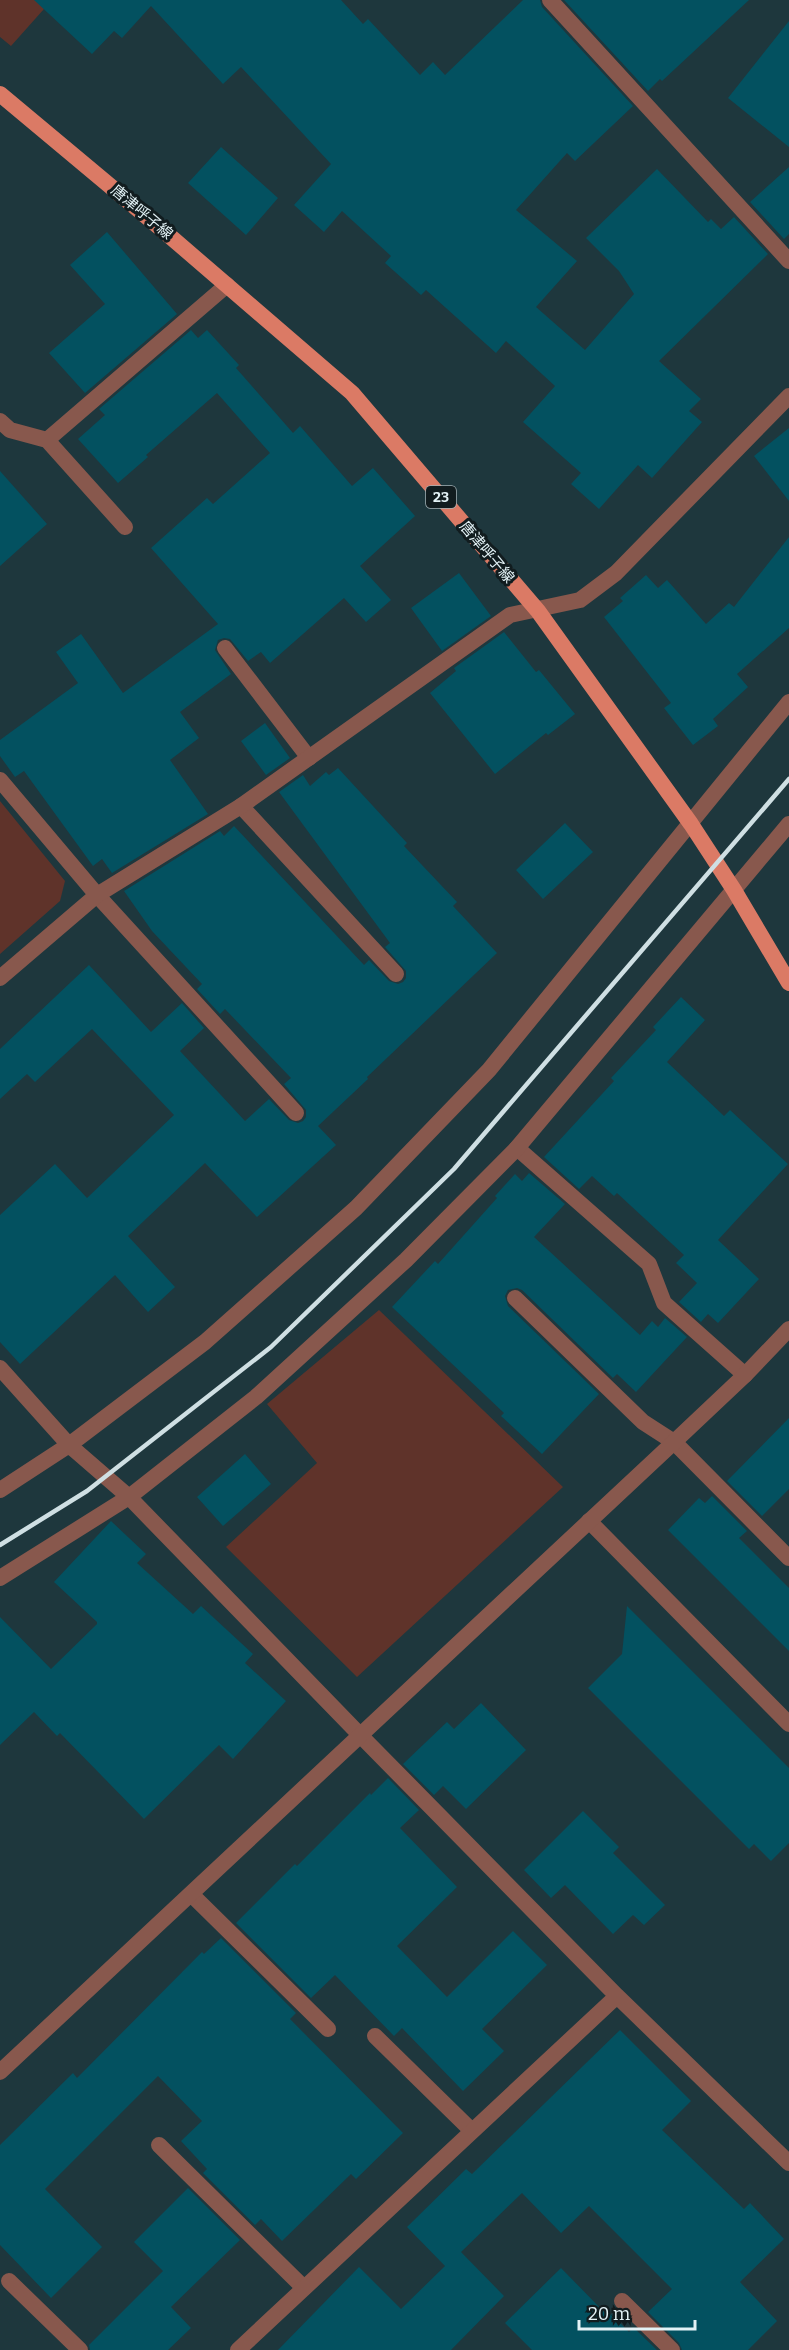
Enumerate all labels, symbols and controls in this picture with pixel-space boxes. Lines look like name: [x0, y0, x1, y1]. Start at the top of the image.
street label: 唐津呼子線: [107, 181, 177, 243]
road number: 23: [426, 486, 456, 508]
street label: 唐津呼子線: [456, 517, 518, 587]
scale bar: [579, 2293, 694, 2331]
text: 20 m: [588, 2303, 630, 2325]

